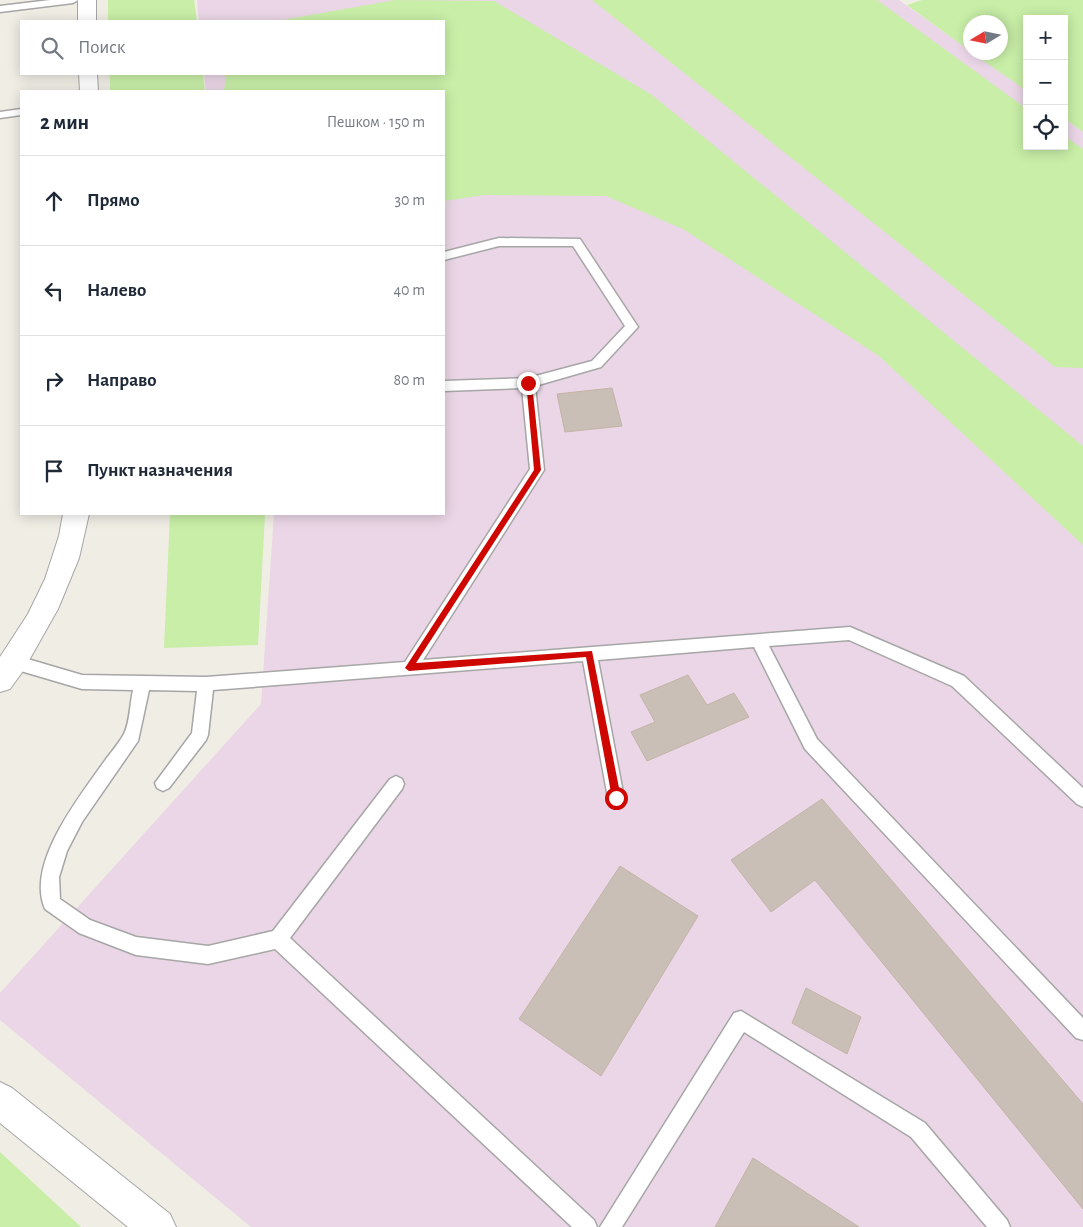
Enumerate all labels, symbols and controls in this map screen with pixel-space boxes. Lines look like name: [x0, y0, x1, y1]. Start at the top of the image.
north arrow: [963, 15, 1008, 60]
map controls: [1023, 15, 1068, 150]
button: +: [1023, 15, 1068, 60]
search box: [20, 20, 445, 75]
icon: search: [38, 34, 66, 62]
text: Поиск: [78, 38, 125, 57]
button: −: [1023, 60, 1068, 105]
button: locate: [1023, 105, 1068, 150]
text: 2 мин: [40, 112, 89, 133]
text: Пешком · 150 m: [327, 114, 425, 130]
icon: ahead: [40, 187, 68, 215]
text: Прямо: [87, 191, 140, 210]
text: 30 m: [395, 192, 425, 208]
icon: left: [40, 277, 68, 305]
text: Налево: [87, 281, 146, 300]
text: 40 m: [393, 282, 425, 298]
icon: right: [40, 367, 68, 395]
text: Направо: [87, 371, 157, 390]
text: 80 m: [394, 372, 425, 388]
route end: [517, 372, 540, 395]
icon: arrive: [40, 457, 68, 485]
text: Пункт назначения: [87, 461, 233, 480]
route start: [605, 787, 628, 810]

